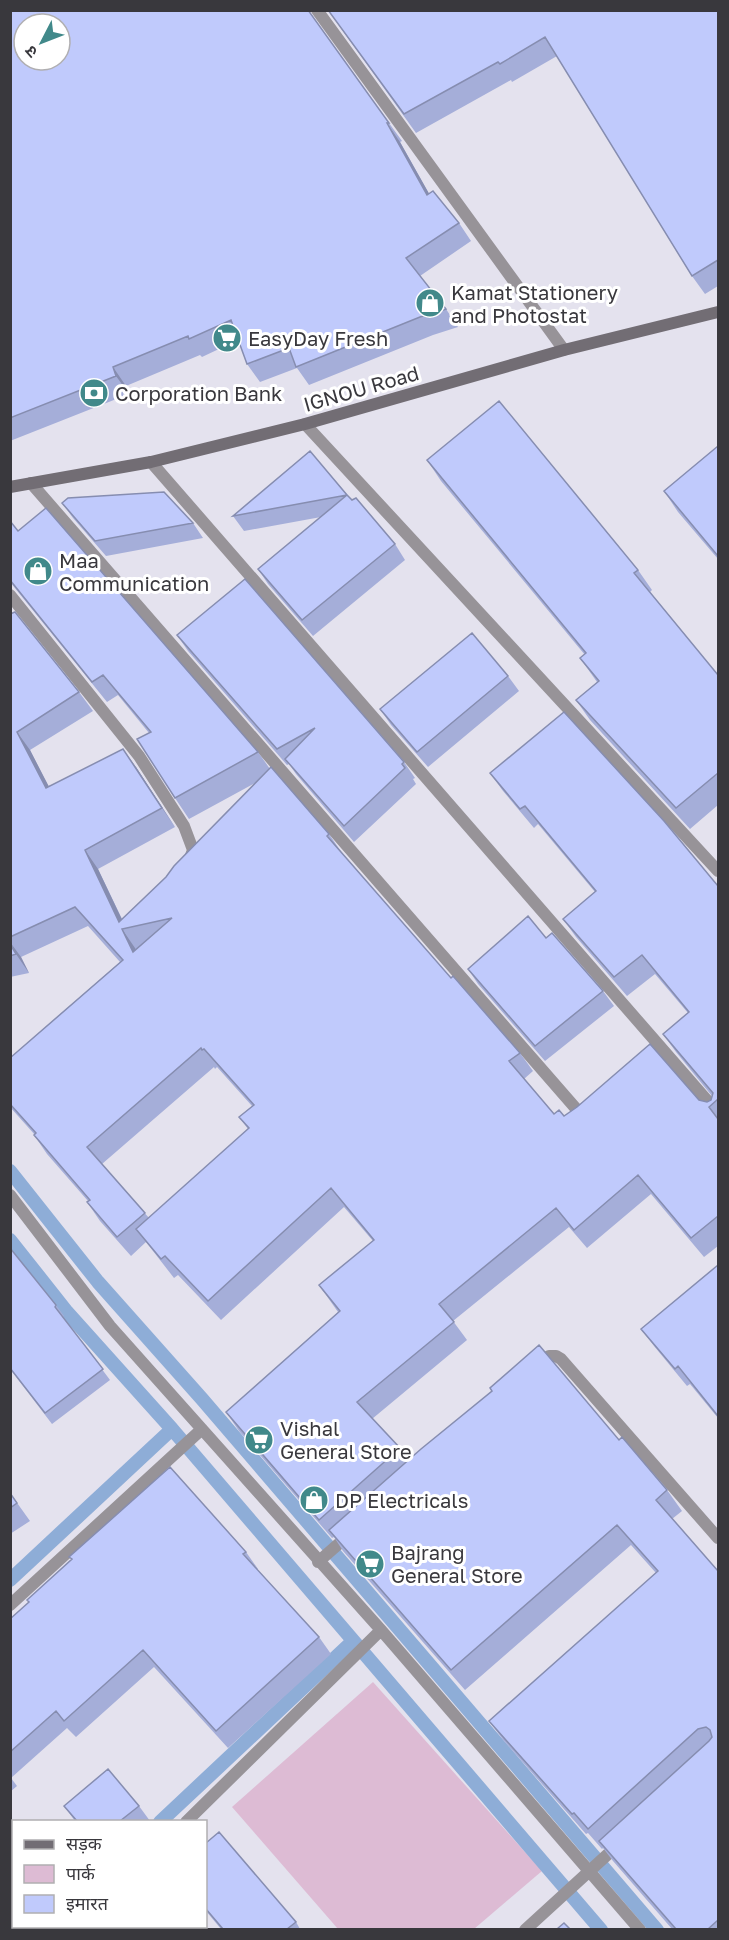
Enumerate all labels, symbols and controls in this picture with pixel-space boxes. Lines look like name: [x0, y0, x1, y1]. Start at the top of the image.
north arrow: [12, 12, 72, 72]
text: उ: [20, 41, 41, 62]
place label: Kamat Stationery and Photostat: [451, 280, 618, 327]
shop icon: Kamat Stationery and Photostat: [414, 287, 446, 319]
supermarket icon: EasyDay Fresh: [211, 322, 243, 354]
place label: EasyDay Fresh: [248, 326, 388, 350]
street label: IGNOU Road: [301, 360, 421, 416]
bank icon: Corporation Bank: [78, 377, 110, 409]
place label: Corporation Bank: [115, 381, 282, 405]
place label: Maa Communication: [59, 548, 209, 595]
shop icon: Maa Communication: [22, 555, 54, 587]
place label: Vishal General Store: [280, 1416, 412, 1463]
supermarket icon: Vishal General Store: [243, 1424, 275, 1456]
shop icon: DP Electricals: [298, 1484, 330, 1516]
place label: DP Electricals: [335, 1488, 468, 1512]
place label: Bajrang General Store: [391, 1540, 523, 1587]
supermarket icon: Bajrang General Store: [354, 1548, 386, 1580]
legend: [12, 1820, 207, 1928]
text: सड़क: [66, 1832, 103, 1854]
text: पार्क: [66, 1862, 96, 1884]
text: इमारत: [66, 1892, 109, 1914]

